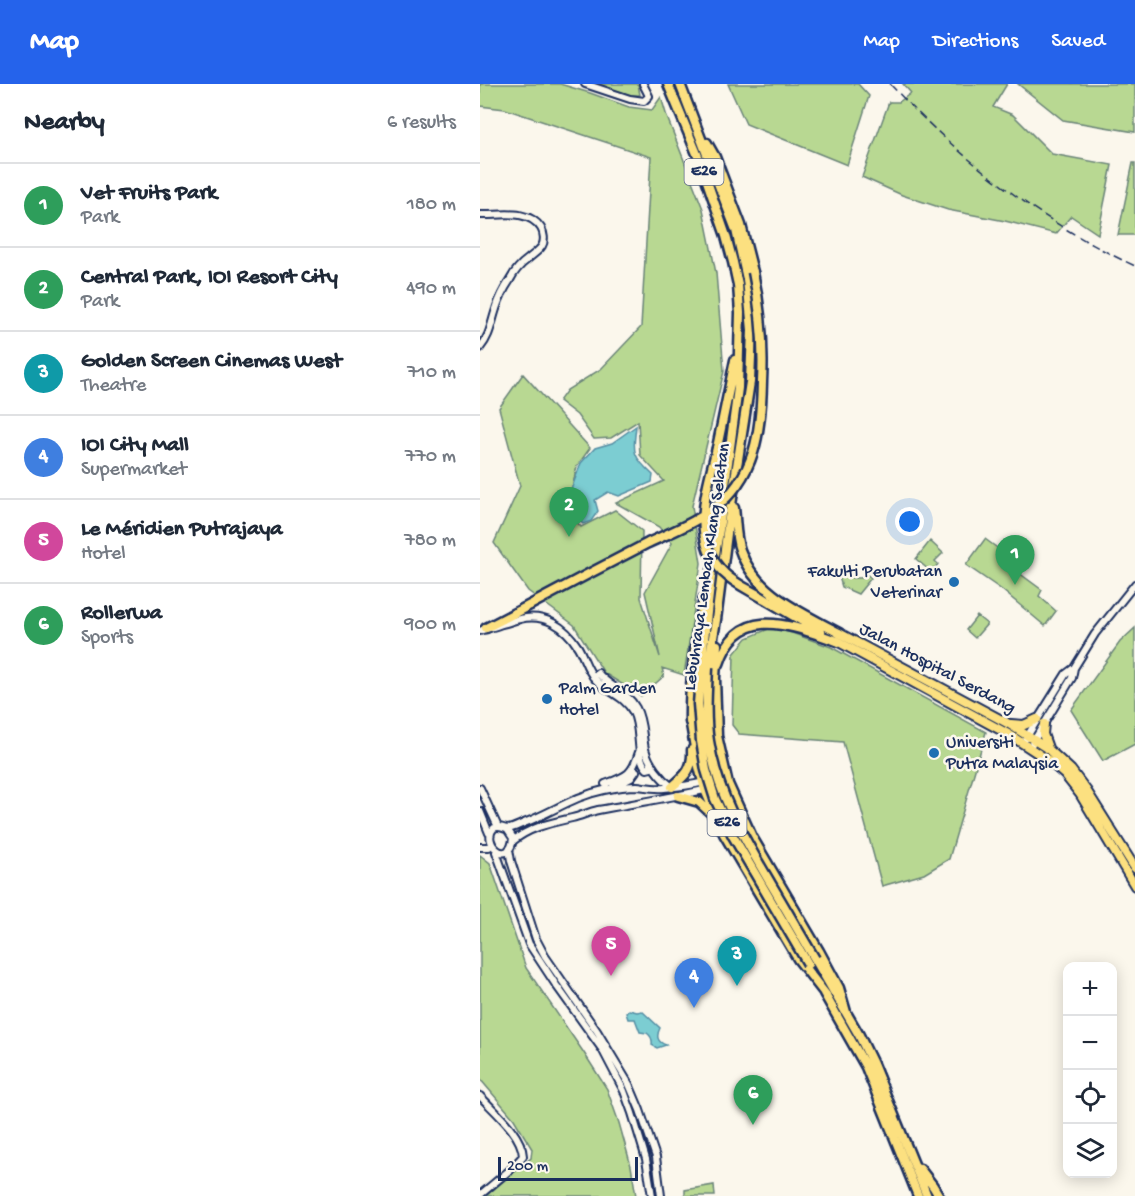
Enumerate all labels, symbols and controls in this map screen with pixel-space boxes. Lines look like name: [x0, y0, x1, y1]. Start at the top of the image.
text: Map: [30, 26, 79, 59]
text: Map: [863, 30, 900, 55]
text: Directions: [933, 30, 1018, 55]
text: Saved: [1051, 30, 1105, 55]
text: Nearby: [24, 108, 105, 139]
text: 6 results: [387, 112, 456, 135]
road number: E26: [684, 159, 724, 185]
text: Vet Fruits Park: [81, 181, 217, 207]
text: 1: [39, 194, 48, 217]
text: 180 m: [407, 194, 456, 217]
text: Park: [81, 207, 119, 230]
text: Central Park, IOI Resort City: [81, 265, 338, 291]
text: 2: [39, 278, 48, 301]
text: 490 m: [406, 278, 456, 301]
text: Park: [81, 291, 119, 314]
text: Golden Screen Cinemas West: [81, 349, 342, 375]
text: 3: [38, 362, 49, 385]
text: 710 m: [407, 362, 456, 385]
text: Theatre: [81, 375, 146, 398]
text: IOI City Mall: [81, 433, 189, 459]
street label: Lebuhraya Lembah Klang Selatan: [680, 442, 736, 692]
text: 4: [39, 446, 48, 469]
text: 770 m: [405, 446, 456, 469]
text: Supermarket: [81, 459, 187, 482]
pin: 2: [550, 488, 589, 537]
your location: [895, 507, 924, 536]
text: Le Méridien Putrajaya: [81, 517, 283, 543]
text: 5: [38, 530, 49, 553]
text: 780 m: [404, 530, 456, 553]
pin: 1: [996, 536, 1034, 585]
text: Hotel: [81, 543, 126, 566]
place label: Fakulti Perubatan Veterinar: [806, 562, 944, 604]
marker: Fakulti Perubatan Veterinar: [947, 575, 961, 589]
text: Rollerwa: [81, 601, 162, 627]
text: 6: [38, 614, 49, 637]
text: 900 m: [404, 614, 456, 637]
street label: Jalan Hospital Serdang: [855, 619, 1019, 719]
text: Sports: [81, 627, 133, 650]
place label: Palm Garden Hotel: [558, 679, 656, 721]
marker: Palm Garden Hotel: [540, 692, 554, 706]
place label: Universiti Putra Malaysia: [945, 733, 1059, 775]
marker: Universiti Putra Malaysia: [927, 746, 941, 760]
road number: E26: [708, 810, 746, 836]
pin: 5: [592, 926, 630, 976]
pin: 3: [718, 936, 756, 986]
pin: 4: [674, 958, 714, 1008]
map controls: [1063, 962, 1117, 1178]
button: +: [1063, 962, 1117, 1016]
button: −: [1063, 1016, 1117, 1070]
button: locate: [1063, 1070, 1117, 1124]
pin: 6: [734, 1076, 772, 1125]
button: layers: [1063, 1124, 1117, 1178]
scale bar: [498, 1154, 638, 1182]
text: 200 m: [507, 1158, 548, 1177]

